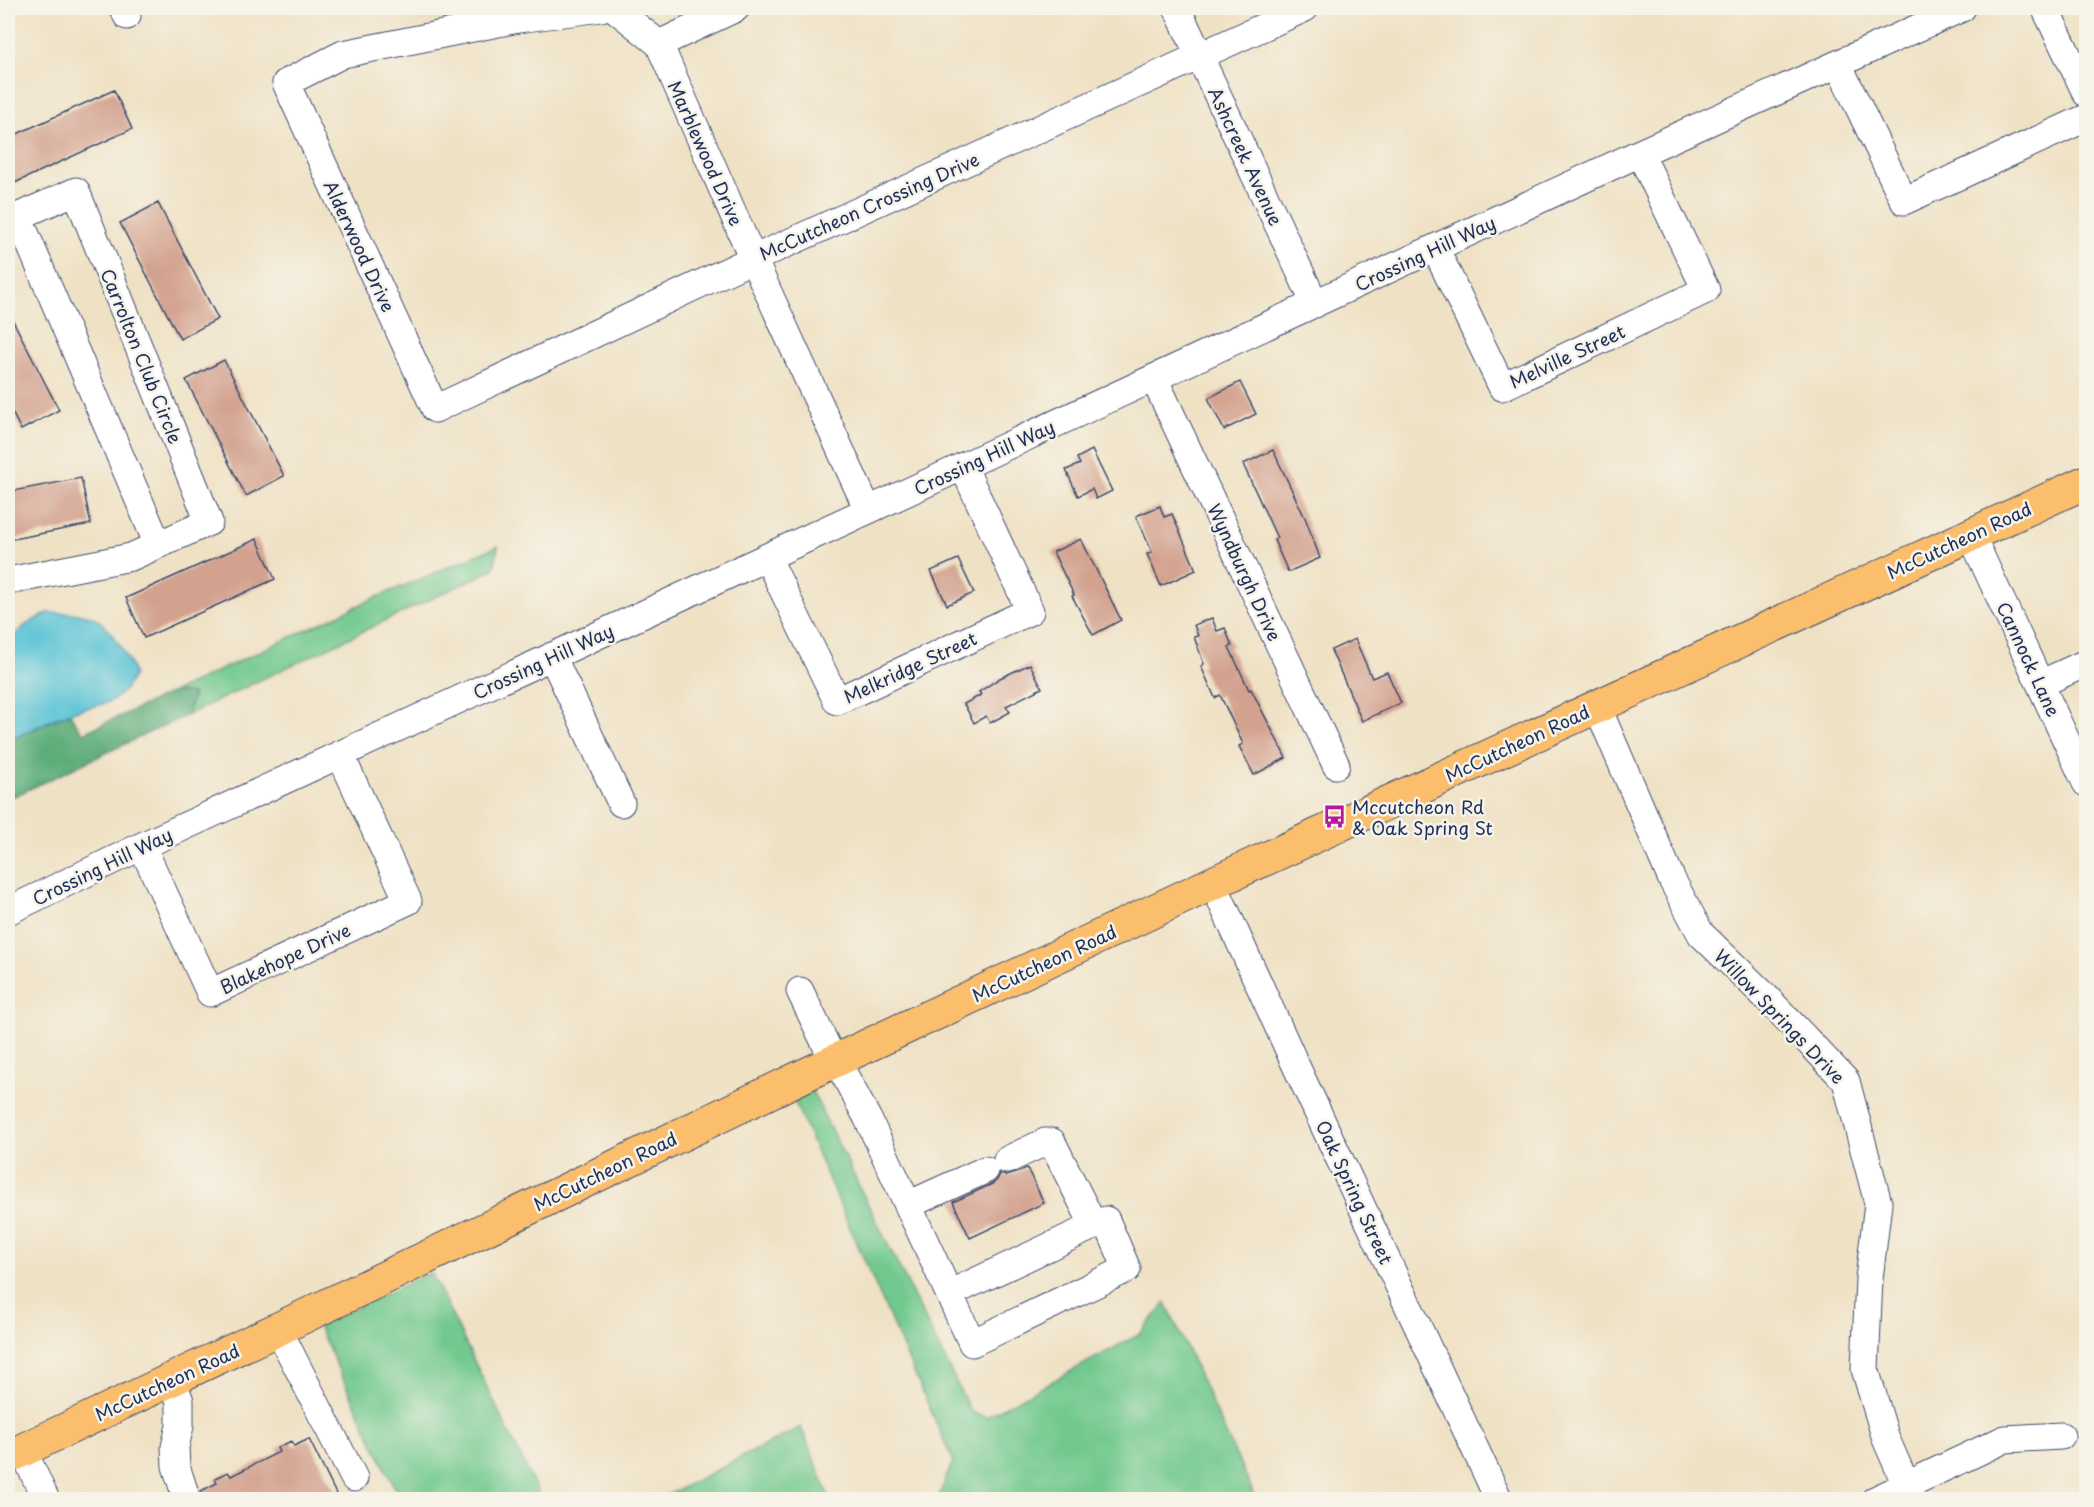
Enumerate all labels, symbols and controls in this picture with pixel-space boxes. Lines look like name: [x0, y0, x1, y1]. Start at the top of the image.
street label: Marblewood Drive: [662, 76, 750, 230]
street label: Ashcreek Avenue: [1202, 82, 1290, 230]
street label: McCutcheon Crossing Drive: [755, 145, 983, 267]
street label: Alderwood Drive: [318, 176, 402, 316]
street label: Crossing Hill Way: [1350, 208, 1500, 298]
street label: Carrolton Club Circle: [94, 264, 190, 448]
street label: Melville Street: [1505, 317, 1629, 395]
street label: Crossing Hill Way: [909, 412, 1059, 502]
street label: McCutcheon Road: [1882, 495, 2036, 585]
street label: Wyndburgh Drive: [1201, 499, 1289, 645]
street label: Cannock Lane: [1991, 597, 2067, 721]
street label: Crossing Hill Way: [468, 616, 618, 706]
street label: Melkridge Street: [839, 624, 981, 710]
street label: McCutcheon Road: [1440, 698, 1594, 788]
place label: Mccutcheon Rd & Oak Spring St: [1352, 793, 1493, 841]
bus stop icon: Mccutcheon Rd & Oak Spring St: [1321, 803, 1347, 829]
street label: Crossing Hill Way: [27, 820, 177, 912]
street label: Blakehope Drive: [215, 916, 355, 1000]
street label: McCutcheon Road: [967, 918, 1121, 1008]
street label: Willow Springs Drive: [1708, 943, 1852, 1089]
street label: Oak Spring Street: [1310, 1116, 1400, 1268]
street label: McCutcheon Road: [529, 1124, 681, 1218]
street label: McCutcheon Road: [90, 1337, 244, 1427]

